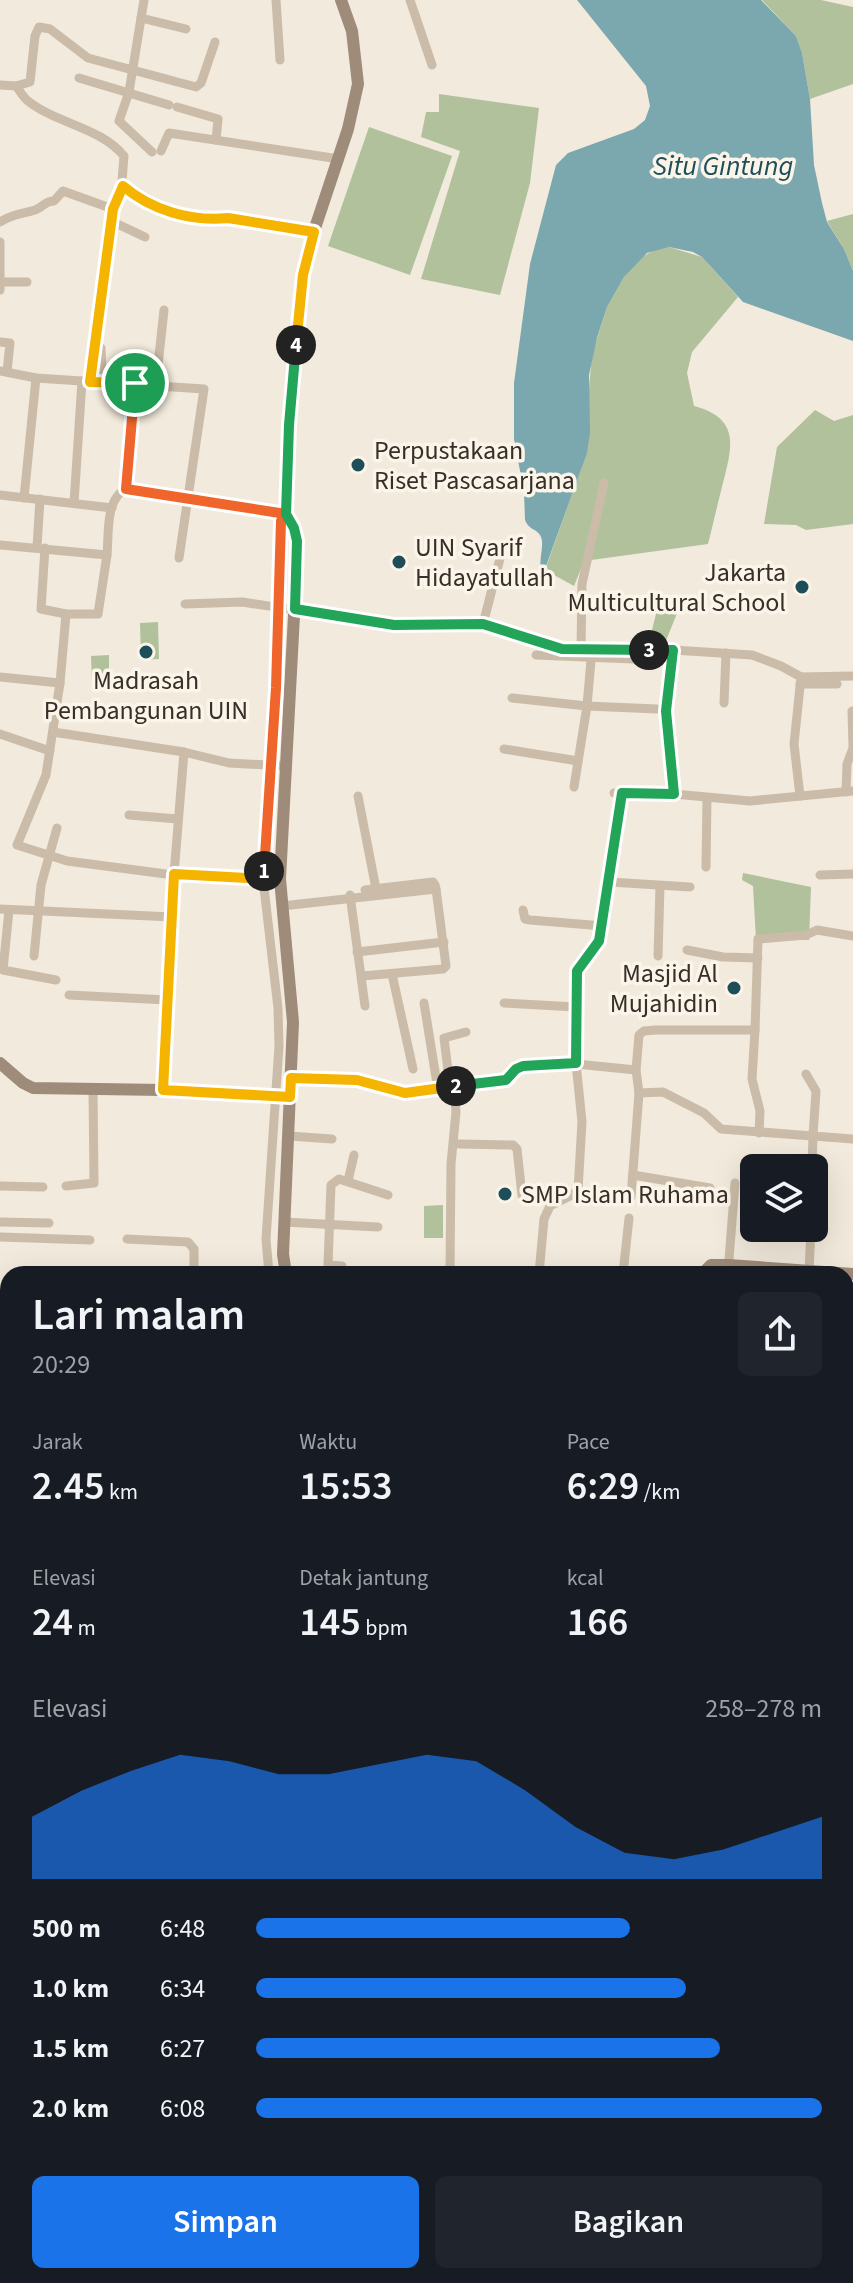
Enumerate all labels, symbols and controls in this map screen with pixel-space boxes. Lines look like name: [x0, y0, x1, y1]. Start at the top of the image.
water label: Situ Gintung: [653, 146, 793, 186]
pin: 4: [276, 325, 316, 365]
text: 4: [290, 329, 302, 361]
pin: [101, 349, 169, 417]
icon: arrive: [113, 361, 157, 405]
place label: Perpustakaan Riset Pascasarjana: [374, 432, 575, 499]
marker: Perpustakaan Riset Pascasarjana: [349, 456, 367, 474]
place label: UIN Syarif Hidayatullah: [415, 529, 554, 596]
marker: UIN Syarif Hidayatullah: [390, 553, 408, 571]
place label: Jakarta Multicultural School: [568, 554, 786, 621]
marker: Jakarta Multicultural School: [793, 578, 811, 596]
pin: 3: [629, 630, 669, 670]
text: 3: [643, 634, 655, 666]
marker: Madrasah Pembangunan UIN: [137, 643, 155, 661]
place label: Madrasah Pembangunan UIN: [44, 662, 248, 729]
pin: 1: [244, 851, 284, 891]
text: 1: [258, 855, 270, 887]
place label: Masjid Al Mujahidin: [610, 955, 718, 1022]
marker: Masjid Al Mujahidin: [725, 979, 743, 997]
pin: 2: [436, 1066, 476, 1106]
text: 2: [450, 1070, 462, 1102]
map controls: [740, 1154, 828, 1242]
button: layers: [740, 1154, 828, 1242]
place label: SMP Islam Ruhama: [521, 1176, 729, 1213]
marker: SMP Islam Ruhama: [496, 1185, 514, 1203]
text: Lari malam: [32, 1284, 245, 1347]
button: share: [738, 1292, 822, 1376]
text: 20:29: [32, 1346, 90, 1383]
text: Jarak: [32, 1426, 83, 1458]
text: Waktu: [299, 1426, 357, 1458]
text: Pace: [567, 1426, 610, 1458]
text: 2.45: [32, 1458, 105, 1515]
text: 15:53: [299, 1458, 392, 1515]
text: 6:29: [567, 1458, 639, 1515]
text: km: [105, 1476, 138, 1508]
text: /km: [639, 1476, 680, 1508]
text: Elevasi: [32, 1562, 96, 1594]
text: Detak jantung: [299, 1562, 428, 1594]
text: kcal: [567, 1562, 604, 1594]
text: 24: [32, 1594, 73, 1651]
text: 145: [299, 1594, 361, 1651]
text: 166: [567, 1594, 628, 1651]
text: m: [73, 1612, 96, 1644]
text: bpm: [361, 1612, 408, 1644]
text: Elevasi: [32, 1690, 107, 1727]
text: 258–278 m: [705, 1690, 822, 1727]
text: 500 m: [32, 1910, 101, 1947]
text: 6:48: [160, 1910, 205, 1947]
text: 1.0 km: [32, 1970, 109, 2007]
text: 6:34: [160, 1970, 205, 2007]
text: 1.5 km: [32, 2030, 109, 2067]
text: 6:27: [160, 2030, 205, 2067]
text: 2.0 km: [32, 2090, 109, 2127]
text: 6:08: [160, 2090, 205, 2127]
button: Simpan: [32, 2176, 419, 2268]
button: Bagikan: [435, 2176, 822, 2268]

